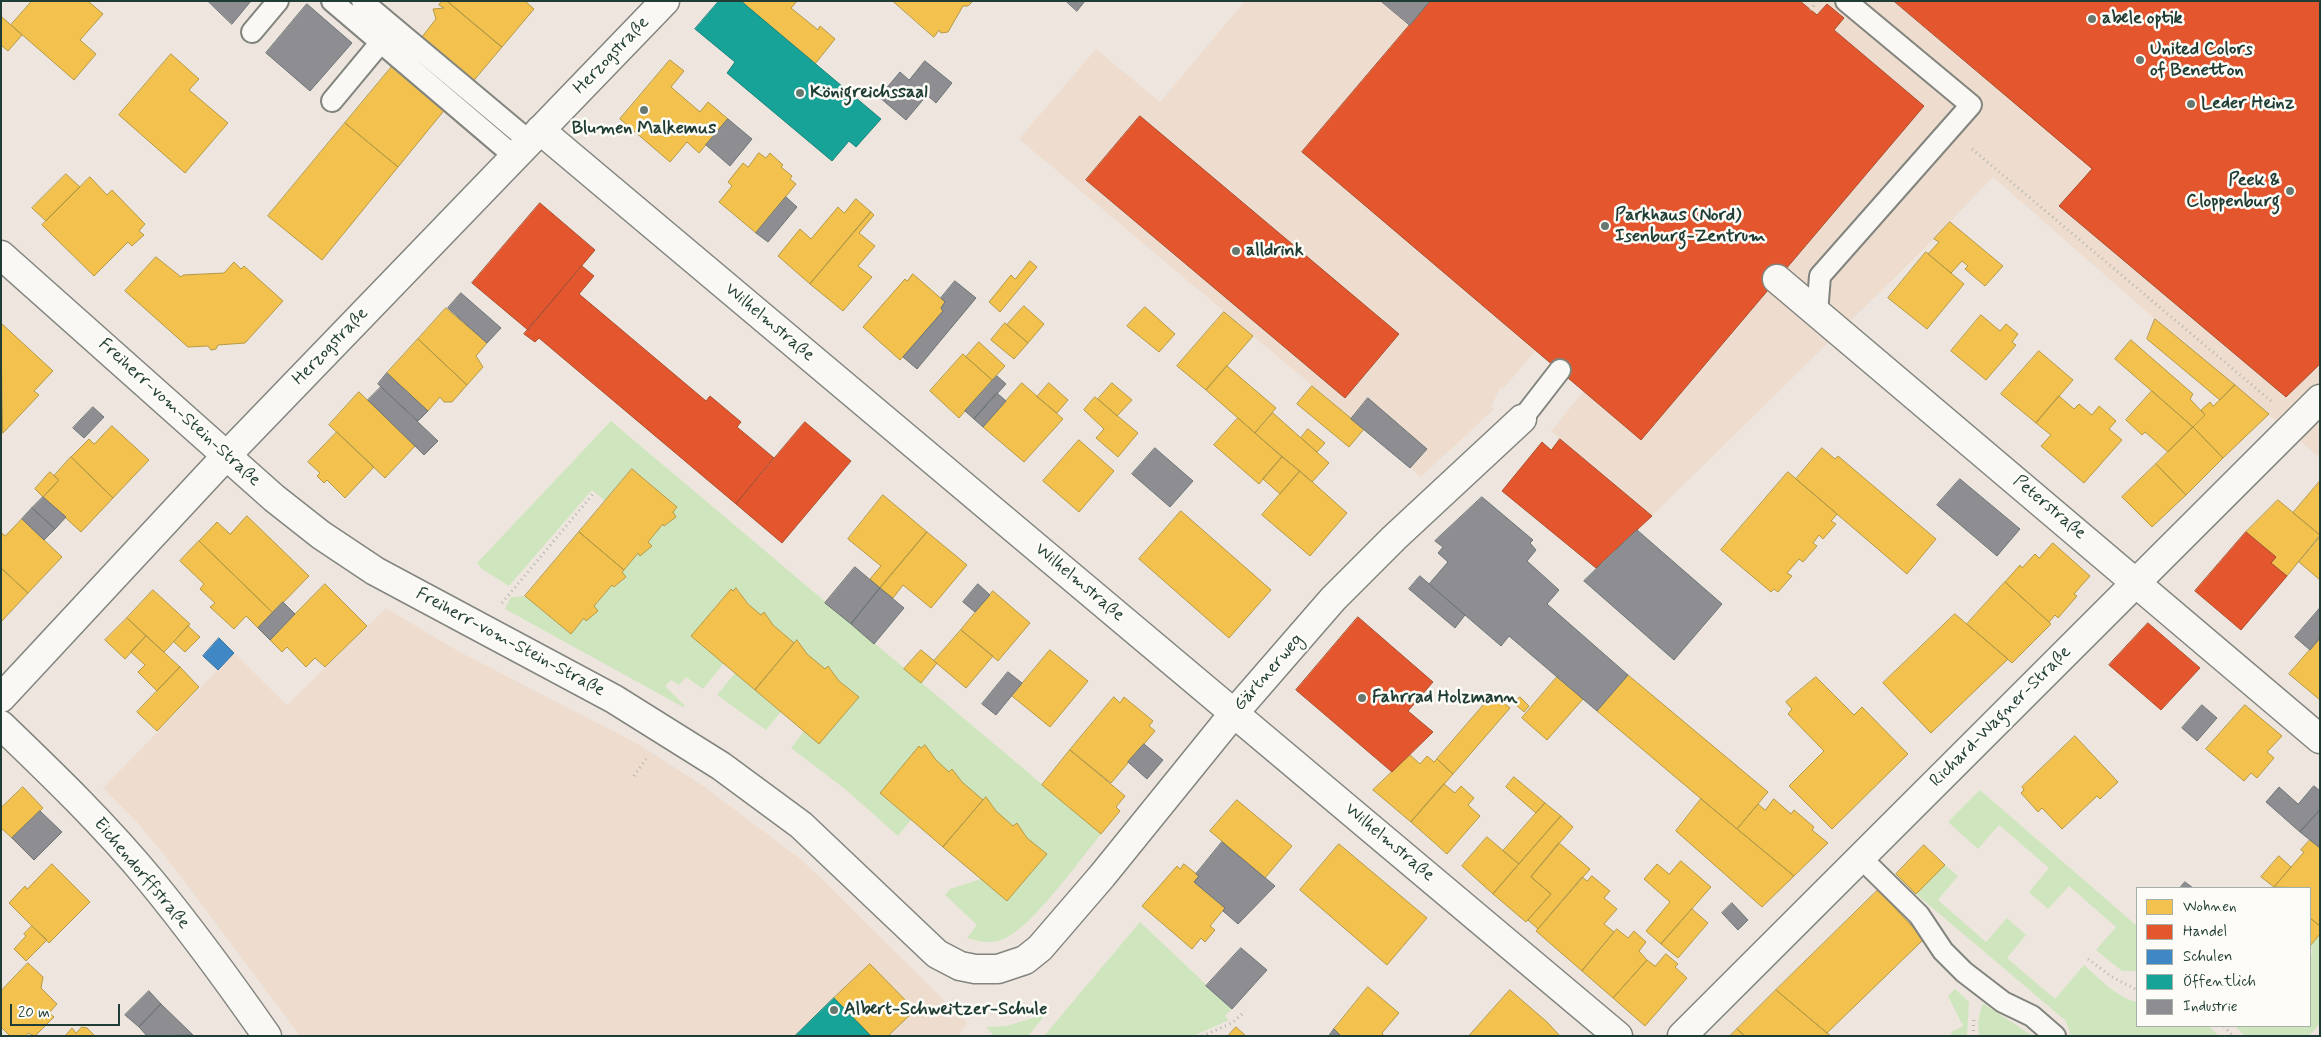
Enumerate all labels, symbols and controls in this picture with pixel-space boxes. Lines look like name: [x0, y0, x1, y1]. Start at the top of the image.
place label: abele optik: [2102, 8, 2182, 30]
street label: Herzogstraße: [570, 13, 654, 99]
marker: abele optik: [2086, 13, 2098, 25]
place label: United Colors of Benetton: [2150, 39, 2253, 82]
marker: United Colors of Benetton: [2134, 54, 2146, 66]
place label: Königreichssaal: [810, 82, 928, 104]
marker: Königreichssaal: [794, 87, 806, 99]
place label: Leder Heinz: [2201, 93, 2294, 115]
marker: Leder Heinz: [2185, 98, 2197, 110]
marker: Blumen Malkemus: [638, 104, 650, 116]
place label: Blumen Malkemus: [572, 118, 716, 140]
place label: Peek & Cloppenburg: [2186, 170, 2280, 212]
marker: Peek & Cloppenburg: [2284, 185, 2296, 197]
place label: Parkhaus (Nord) Isenburg-Zentrum: [1615, 205, 1765, 248]
marker: Parkhaus (Nord) Isenburg-Zentrum: [1599, 220, 1611, 232]
place label: alldrink: [1246, 240, 1304, 262]
marker: alldrink: [1230, 245, 1242, 257]
street label: Wilhelmstraße: [720, 279, 818, 367]
street label: Herzogstraße: [289, 304, 373, 390]
street label: Freiherr-vom-Stein-Straße: [93, 334, 265, 492]
street label: Peterstraße: [2008, 471, 2090, 545]
street label: Wilhelmstraße: [1030, 539, 1128, 627]
street label: Freiherr-vom-Stein-Straße: [412, 584, 608, 702]
street label: Gärtnerweg: [1230, 630, 1308, 716]
street label: Richard-Wagner-Straße: [1926, 642, 2076, 792]
place label: Fahrrad Holzmann: [1372, 687, 1517, 709]
marker: Fahrrad Holzmann: [1356, 692, 1368, 704]
street label: Wilhelmstraße: [1340, 799, 1438, 887]
street label: Eichendorffstraße: [88, 814, 194, 934]
legend: [2136, 887, 2311, 1027]
text: Wohnen: [2183, 897, 2237, 917]
text: Handel: [2183, 922, 2227, 942]
text: Schulen: [2183, 947, 2233, 967]
text: Öffentlich: [2183, 972, 2256, 992]
scale bar: [12, 994, 122, 1026]
text: Industrie: [2183, 997, 2238, 1017]
place label: Albert-Schweitzer-Schule: [844, 999, 1047, 1021]
text: 20 m: [18, 1003, 50, 1023]
marker: Albert-Schweitzer-Schule: [828, 1004, 840, 1016]

